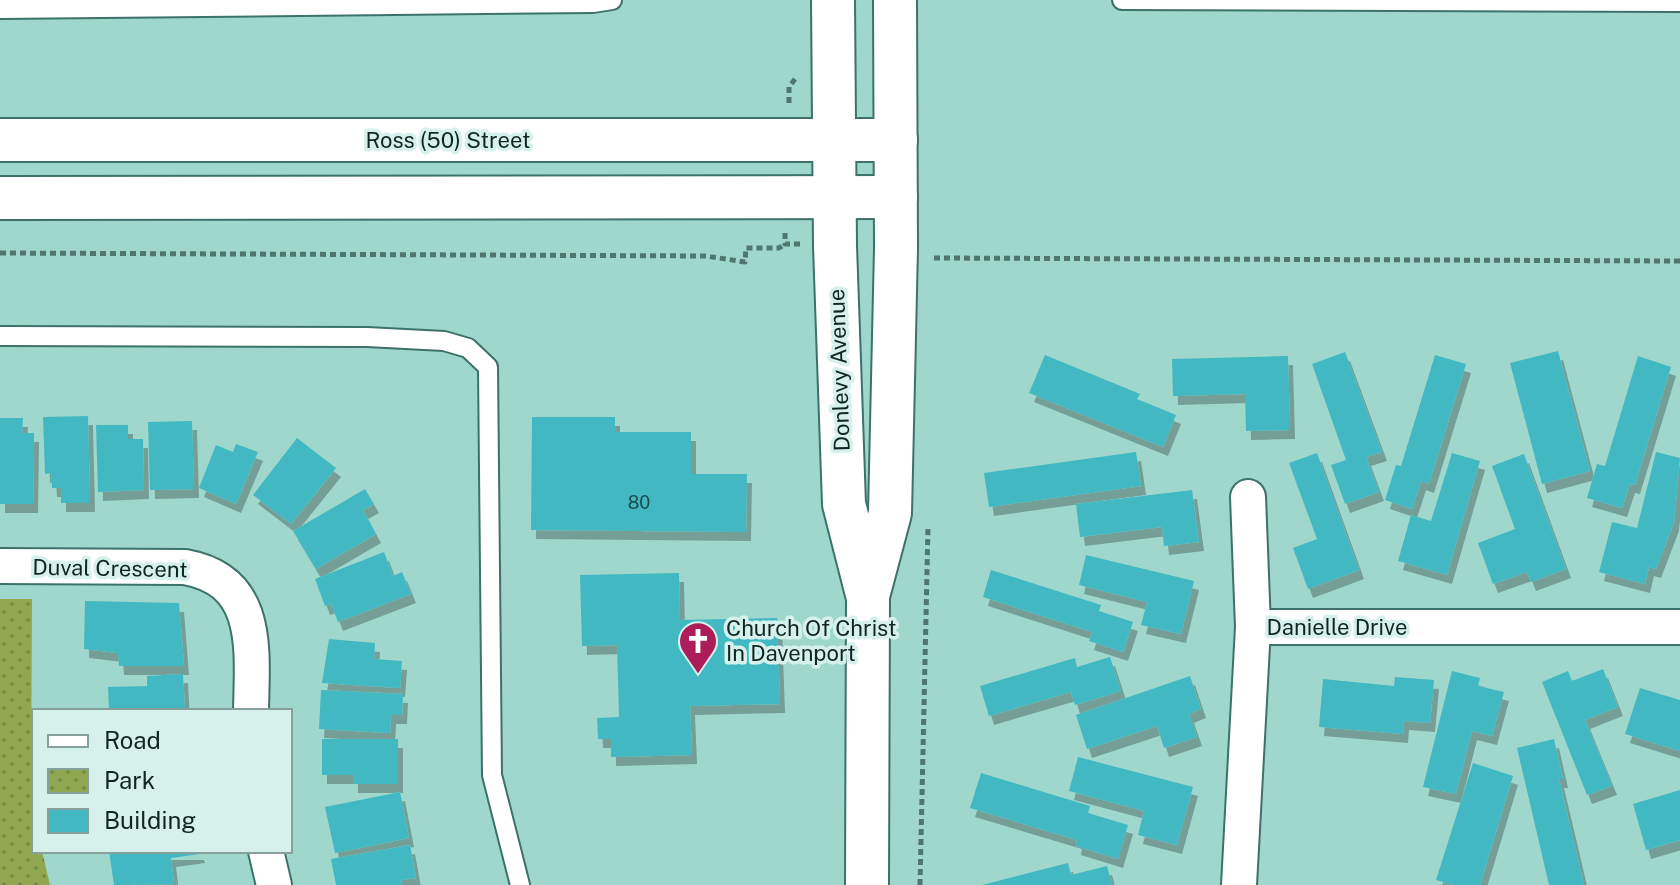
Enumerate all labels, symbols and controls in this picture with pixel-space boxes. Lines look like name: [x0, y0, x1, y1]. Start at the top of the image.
street label: Ross (50) Street: [366, 127, 531, 153]
street label: Donlevy Avenue: [823, 288, 855, 452]
house number: 80: [628, 492, 650, 513]
street label: Duval Crescent: [32, 554, 188, 582]
street label: Danielle Drive: [1267, 614, 1407, 640]
place label: Church Of Christ In Davenport: [726, 615, 897, 666]
church icon: Church Of Christ In Davenport: [677, 620, 719, 675]
legend: [32, 709, 292, 853]
text: Road: [104, 726, 161, 754]
text: Park: [104, 766, 155, 794]
text: Building: [104, 806, 196, 834]

